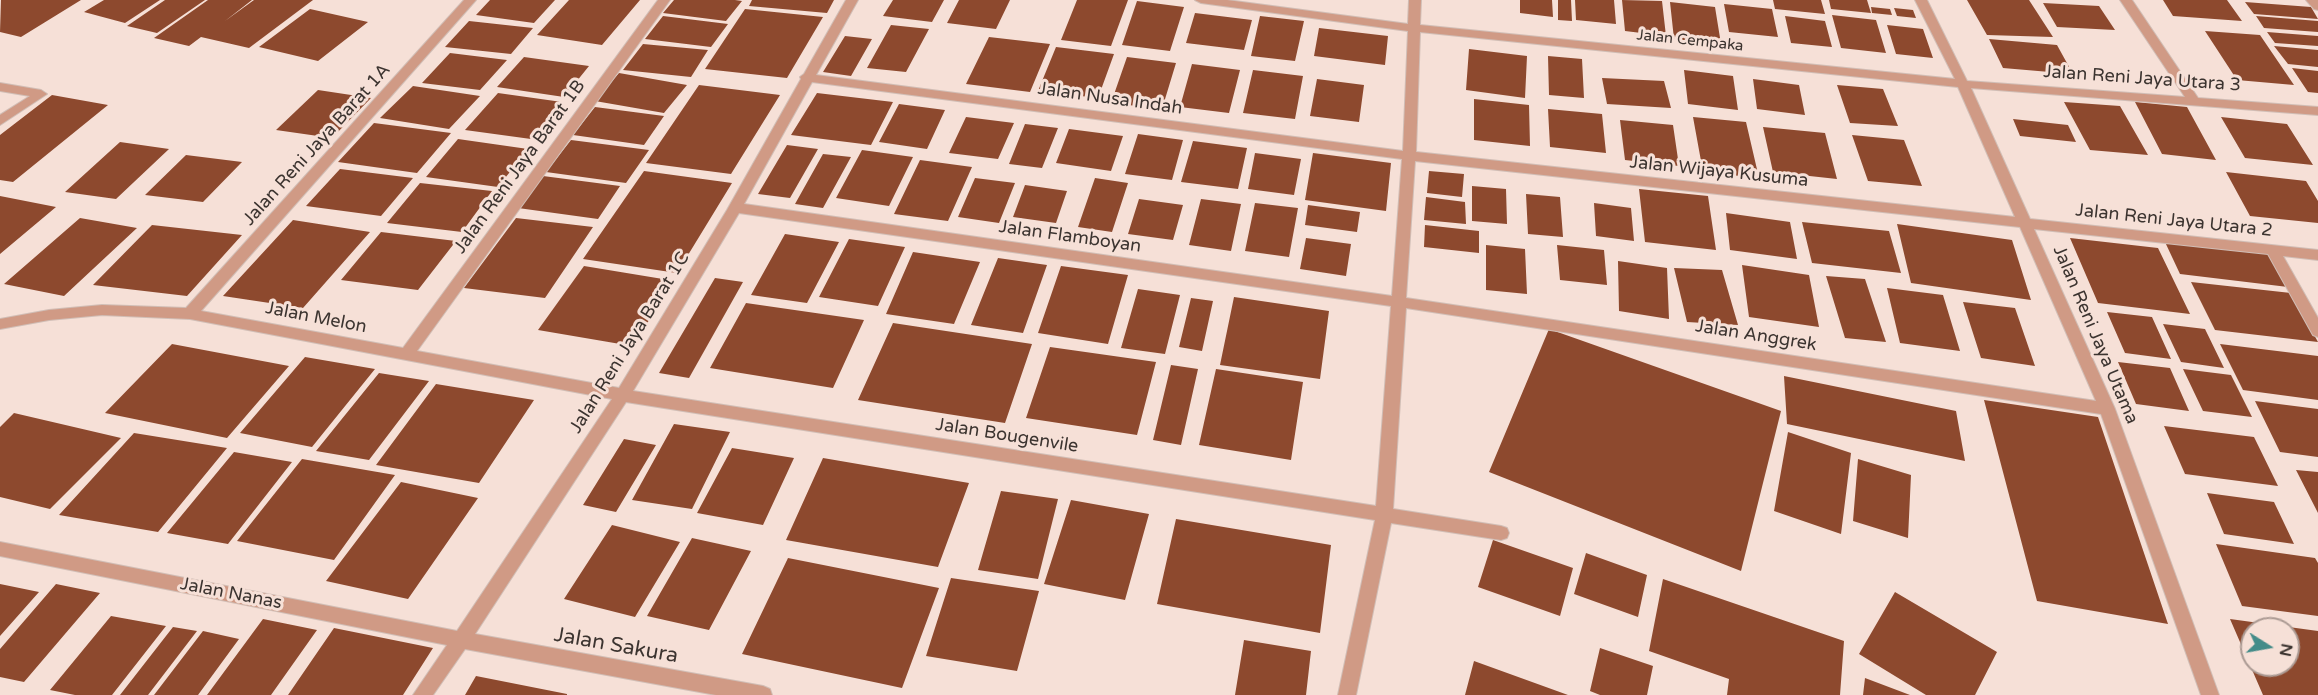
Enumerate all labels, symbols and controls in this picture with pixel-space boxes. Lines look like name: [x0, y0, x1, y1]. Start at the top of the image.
street label: Jalan Cempaka: [1636, 26, 1744, 56]
street label: Jalan Reni Jaya Barat 1A: [239, 60, 395, 230]
street label: Jalan Reni Jaya Utara 3: [2042, 61, 2242, 97]
street label: Jalan Reni Jaya Barat 1B: [450, 76, 590, 258]
street label: Jalan Nusa Indah: [1036, 78, 1184, 120]
street label: Jalan Wijaya Kusuma: [1629, 152, 1809, 192]
street label: Jalan Reni Jaya Utara 2: [2074, 200, 2274, 242]
street label: Jalan Flamboyan: [997, 216, 1143, 258]
street label: Jalan Reni Jaya Utama: [2048, 243, 2142, 427]
street label: Jalan Reni Jaya Barat 1C: [565, 249, 695, 437]
street label: Jalan Melon: [264, 298, 368, 338]
street label: Jalan Anggrek: [1694, 316, 1818, 356]
street label: Jalan Bougenvile: [934, 414, 1080, 458]
street label: Jalan Nanas: [178, 574, 284, 614]
north arrow: [2240, 617, 2300, 677]
street label: Jalan Sakura: [552, 623, 680, 669]
text: N: [2275, 642, 2297, 658]

